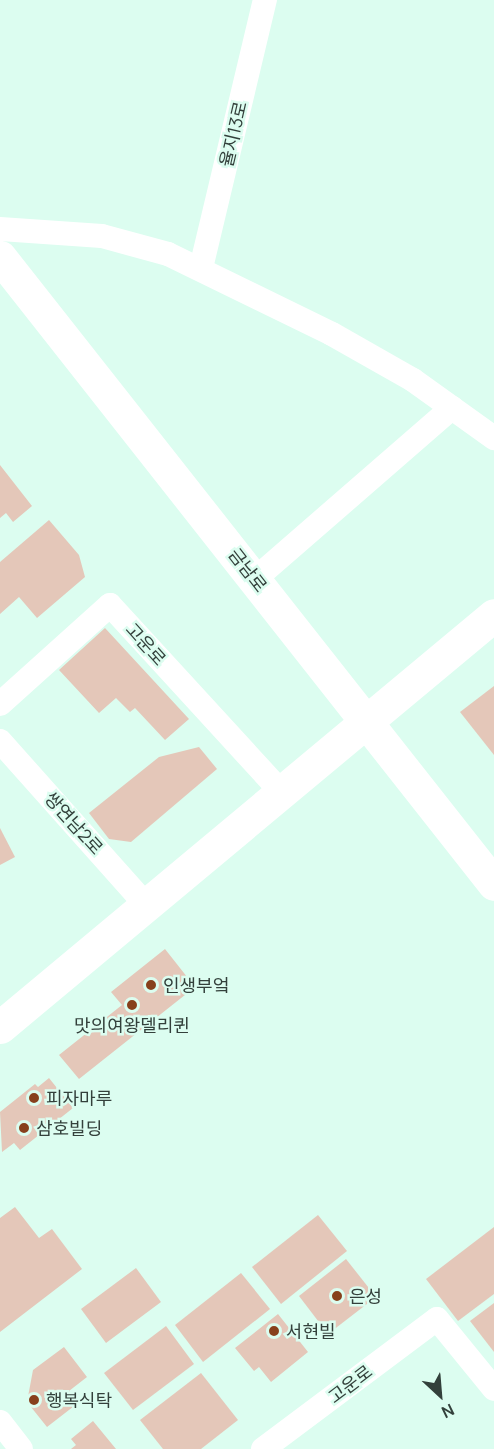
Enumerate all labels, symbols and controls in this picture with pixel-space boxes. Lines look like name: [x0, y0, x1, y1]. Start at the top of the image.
street label: 율지13로: [215, 99, 251, 169]
street label: 금남로: [224, 544, 272, 596]
street label: 고운로: [121, 618, 171, 670]
street label: 쌍연남2로: [40, 787, 108, 859]
place label: 인생부엌: [163, 974, 229, 996]
marker: 인생부엌: [144, 978, 158, 992]
marker: 맛의여왕델리퀸: [125, 998, 139, 1012]
place label: 맛의여왕델리퀸: [74, 1014, 190, 1036]
place label: 피자마루: [46, 1087, 112, 1109]
marker: 피자마루: [27, 1091, 41, 1105]
place label: 삼호빌딩: [36, 1117, 102, 1139]
marker: 삼호빌딩: [17, 1121, 31, 1135]
place label: 은성: [349, 1285, 382, 1307]
marker: 은성: [330, 1289, 344, 1303]
place label: 서현빌: [286, 1320, 336, 1342]
marker: 서현빌: [267, 1324, 281, 1338]
street label: 고운로: [324, 1360, 376, 1408]
north arrow: [410, 1365, 470, 1425]
place label: 행복식탁: [46, 1389, 112, 1411]
marker: 행복식탁: [27, 1393, 41, 1407]
text: N: [438, 1399, 458, 1424]

